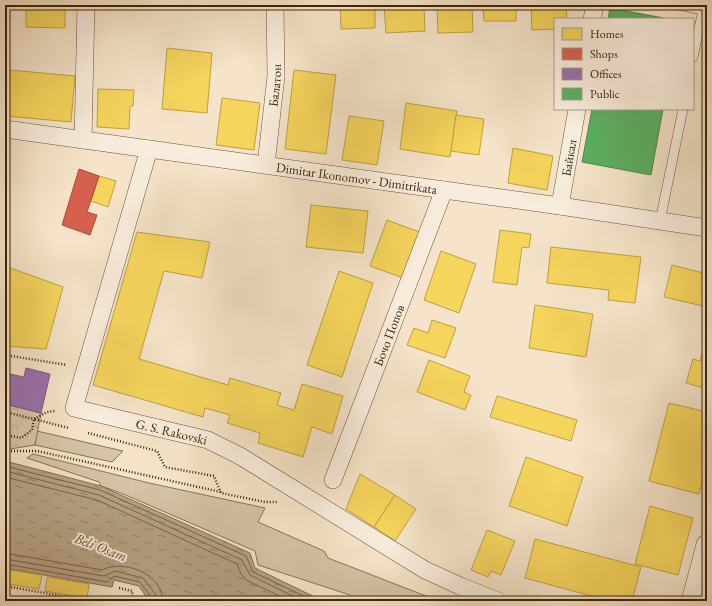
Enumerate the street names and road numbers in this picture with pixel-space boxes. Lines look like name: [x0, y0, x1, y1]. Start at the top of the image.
street label: Балатон: [265, 64, 285, 108]
street label: Байкал: [557, 138, 581, 178]
street label: Dimitar Ikonomov - Dimitrikata: [275, 159, 439, 198]
street label: Бочо Попов: [369, 302, 409, 369]
street label: G. S. Rakovski: [134, 415, 209, 449]

